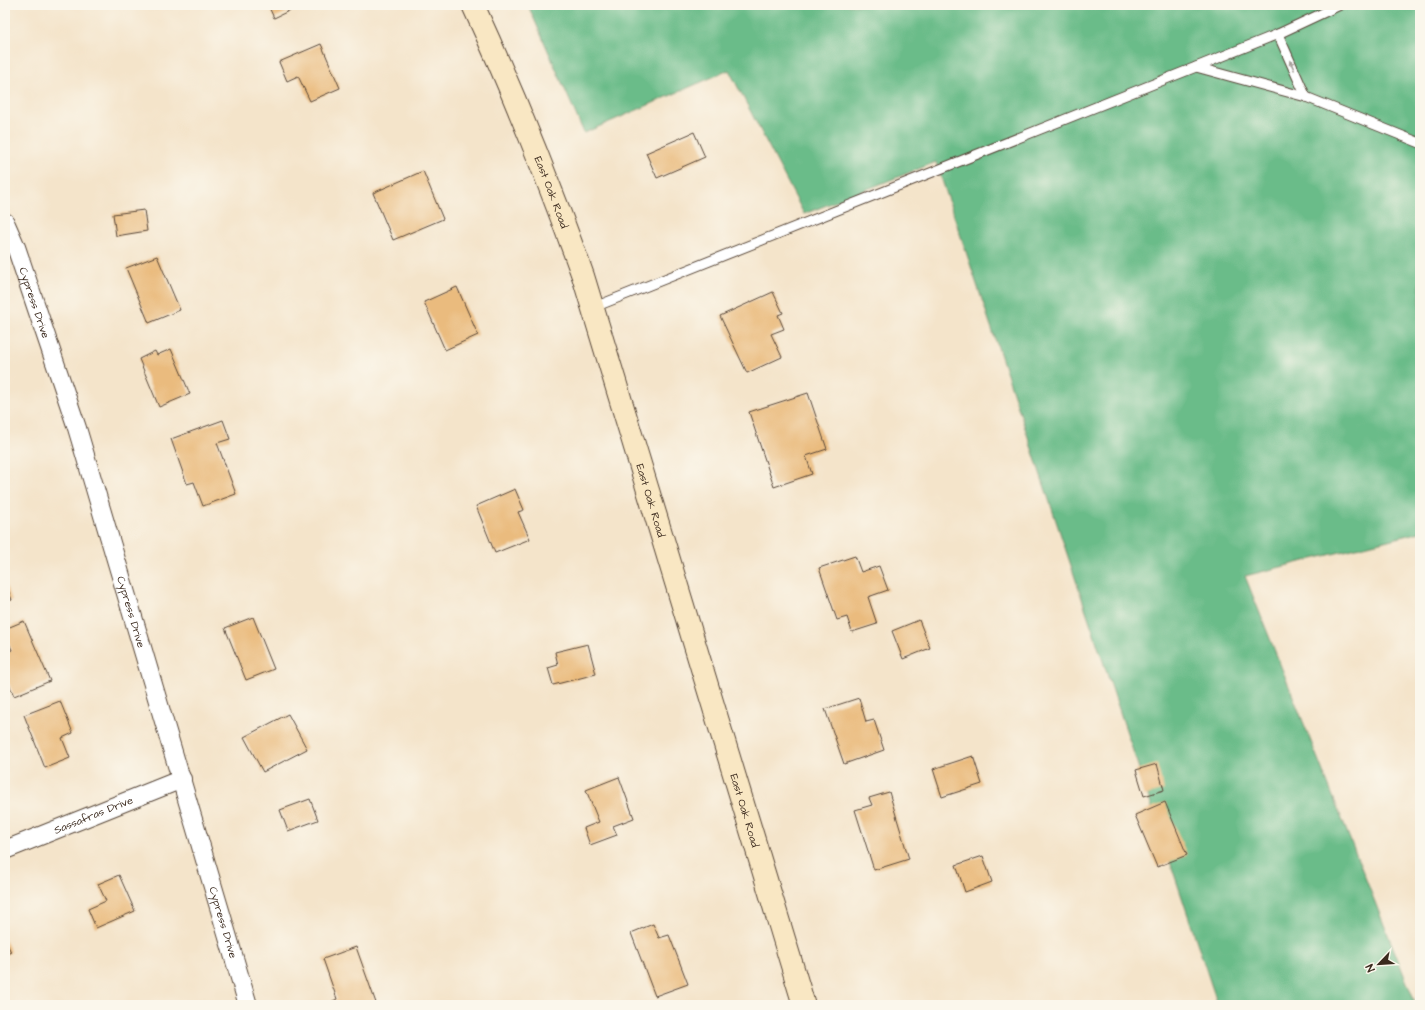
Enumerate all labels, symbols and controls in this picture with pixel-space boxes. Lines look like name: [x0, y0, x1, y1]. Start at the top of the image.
one-way arrow: [1289, 60, 1295, 71]
street label: East Oak Road: [531, 154, 572, 231]
street label: Cypress Drive: [15, 265, 53, 340]
street label: East Oak Road: [632, 462, 669, 539]
street label: Cypress Drive: [113, 574, 149, 650]
street label: East Oak Road: [726, 772, 763, 849]
street label: Sassafras Drive: [52, 792, 135, 838]
street label: Cypress Drive: [205, 885, 241, 960]
north arrow: [1359, 944, 1399, 984]
text: N: [1362, 962, 1379, 974]

